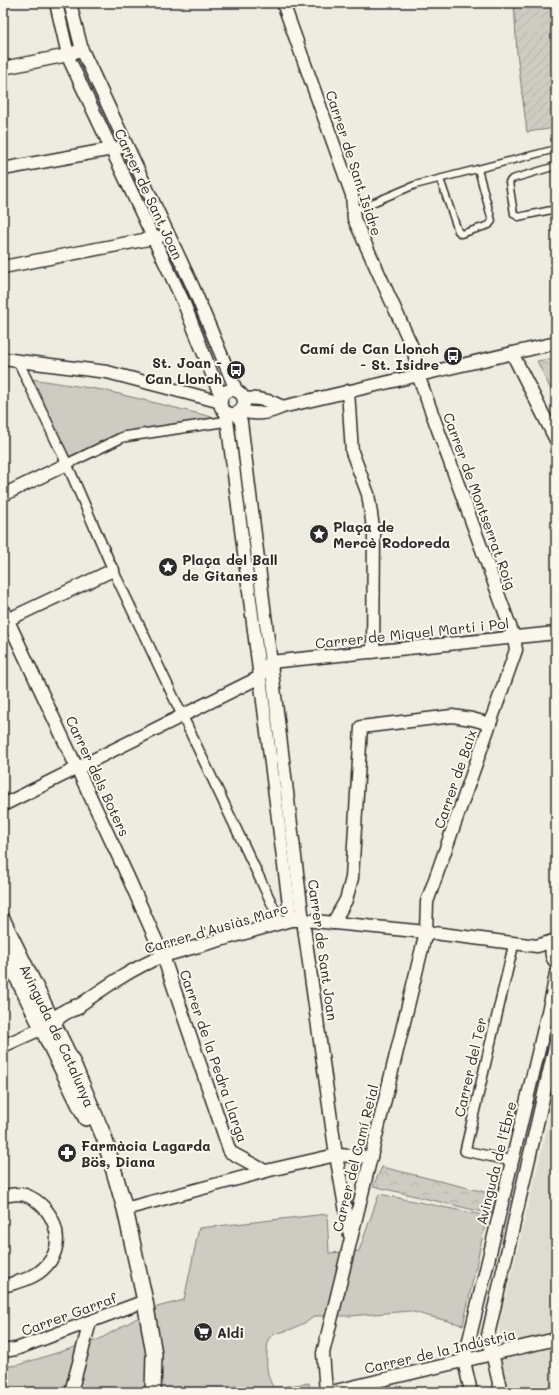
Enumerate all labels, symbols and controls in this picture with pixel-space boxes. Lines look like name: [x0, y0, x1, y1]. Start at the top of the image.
street label: Carrer de Sant Isidre: [322, 88, 386, 238]
street label: Carrer de Sant Joan: [110, 125, 188, 263]
place label: Camí de Can Llonch - St. Isidre: [300, 339, 439, 374]
bus stop icon: Camí de Can Llonch - St. Isidre: [442, 345, 464, 367]
place label: St. Joan - Can Llonch: [145, 353, 222, 388]
bus stop icon: St. Joan - Can Llonch: [225, 359, 247, 381]
street label: Carrer de Montserrat Roig: [439, 410, 521, 592]
place label: Plaça de Mercè Rodoreda: [333, 517, 451, 552]
place icon: Plaça de Mercè Rodoreda: [308, 523, 330, 545]
place label: Plaça del Ball de Gitanes: [182, 550, 278, 585]
place icon: Plaça del Ball de Gitanes: [157, 556, 179, 578]
street label: Carrer de Miquel Martí i Pol: [314, 613, 510, 653]
street label: Carrer dels Boters: [62, 713, 134, 839]
street label: Carrer de Baix: [429, 727, 481, 831]
street label: Carrer de Sant Joan: [304, 878, 342, 1022]
street label: Carrer d'Ausiàs Marc: [142, 898, 290, 958]
street label: Avinguda de Catalunya: [16, 961, 100, 1110]
street label: Carrer de la Pedra Llarga: [175, 967, 253, 1145]
street label: Carrer del Ter: [449, 1015, 491, 1119]
street label: Carrer del Camí Reial: [327, 1082, 383, 1234]
street label: Avinguda de l'Ebre: [471, 1099, 521, 1227]
place label: Farmàcia Lagarda Bös, Diana: [81, 1136, 211, 1171]
pharmacy icon: Farmàcia Lagarda Bös, Diana: [56, 1142, 78, 1164]
street label: Carrer Garraf: [19, 1288, 120, 1340]
supermarket icon: Aldi: [192, 1321, 214, 1343]
place label: Aldi: [217, 1323, 244, 1342]
street label: Carrer de la Indústria: [362, 1324, 518, 1378]

